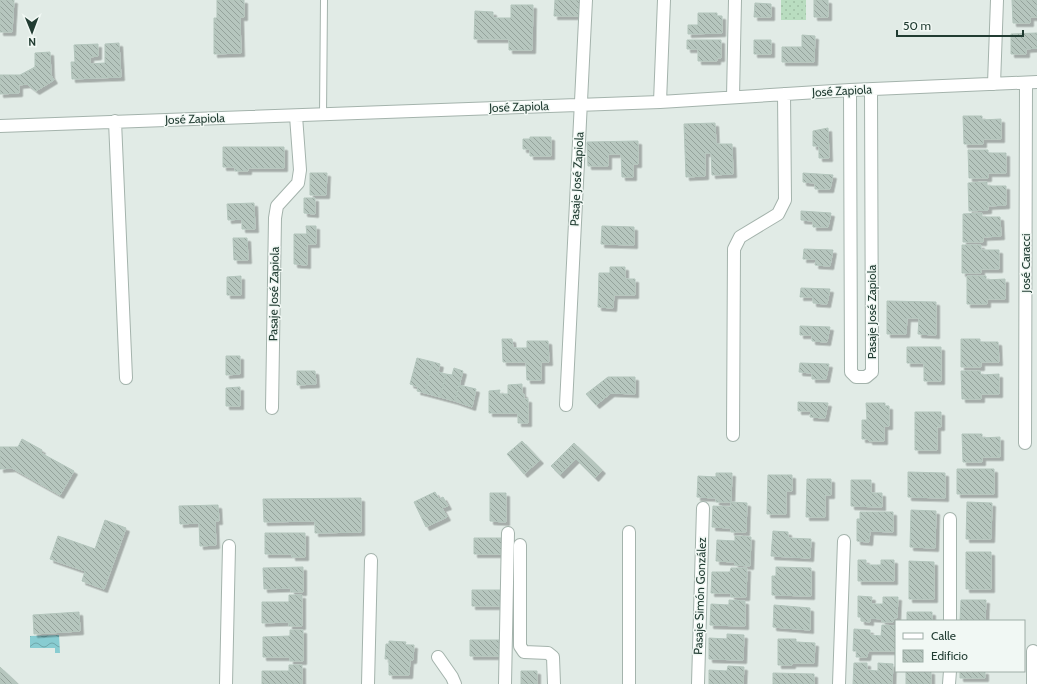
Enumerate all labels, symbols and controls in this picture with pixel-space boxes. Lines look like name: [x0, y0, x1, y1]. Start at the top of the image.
north arrow: [12, 12, 52, 52]
scale bar: [897, 12, 1023, 38]
text: 50 m: [903, 18, 931, 33]
text: N: [28, 35, 36, 49]
street label: José Zapiola: [811, 81, 873, 100]
street label: José Zapiola: [488, 98, 549, 115]
street label: José Zapiola: [164, 110, 225, 127]
street label: Pasaje José Zapiola: [567, 131, 586, 227]
street label: José Caracci: [1018, 233, 1033, 294]
street label: Pasaje José Zapiola: [265, 246, 282, 341]
street label: Pasaje José Zapiola: [864, 265, 879, 359]
street label: Pasaje Simón González: [690, 536, 709, 655]
legend: [895, 620, 1025, 672]
text: Calle: [931, 628, 956, 643]
text: Edificio: [931, 648, 968, 663]

